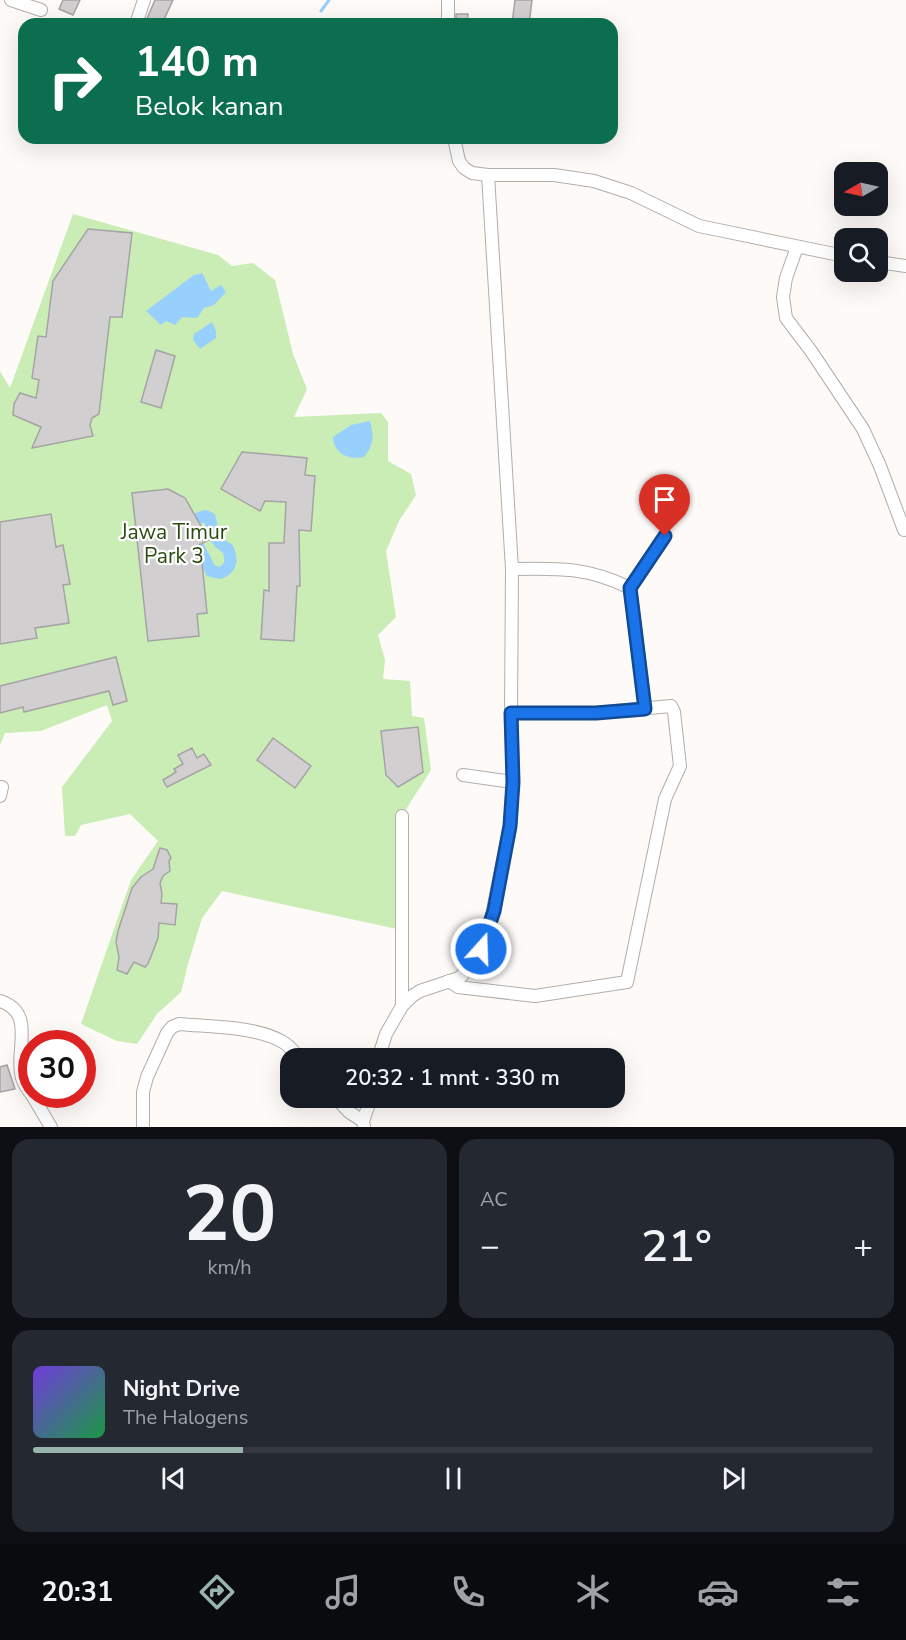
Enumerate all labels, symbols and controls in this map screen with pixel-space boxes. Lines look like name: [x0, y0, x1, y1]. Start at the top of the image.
text: 140 m: [135, 34, 259, 91]
icon: right: [36, 42, 114, 120]
text: Belok kanan: [135, 88, 284, 125]
north arrow: [834, 162, 888, 216]
map controls: [834, 162, 888, 282]
button: search: [834, 228, 888, 282]
pin: [639, 474, 690, 536]
icon: arrive: [648, 483, 681, 516]
park label: Jawa Timur Park 3: [120, 518, 228, 570]
position arrow: [449, 917, 513, 981]
speed limit sign: 30: [18, 1030, 96, 1108]
text: 20:32 · 1 mnt · 330 m: [345, 1063, 560, 1093]
text: 20: [183, 1161, 276, 1268]
text: AC: [480, 1186, 508, 1213]
text: 21°: [641, 1216, 712, 1277]
text: −: [480, 1224, 500, 1269]
text: +: [853, 1224, 873, 1269]
text: km/h: [207, 1254, 252, 1281]
text: Night Drive: [123, 1374, 240, 1404]
text: The Halogens: [123, 1404, 248, 1431]
icon: previous: [157, 1462, 190, 1495]
icon: pause: [437, 1462, 470, 1495]
icon: next: [717, 1462, 750, 1495]
icon: directions: [196, 1571, 238, 1613]
icon: music: [322, 1571, 364, 1613]
icon: phone: [447, 1571, 489, 1613]
icon: climate: [572, 1571, 614, 1613]
icon: car: [697, 1571, 739, 1613]
icon: filters: [822, 1571, 864, 1613]
text: 20:31: [42, 1574, 113, 1611]

